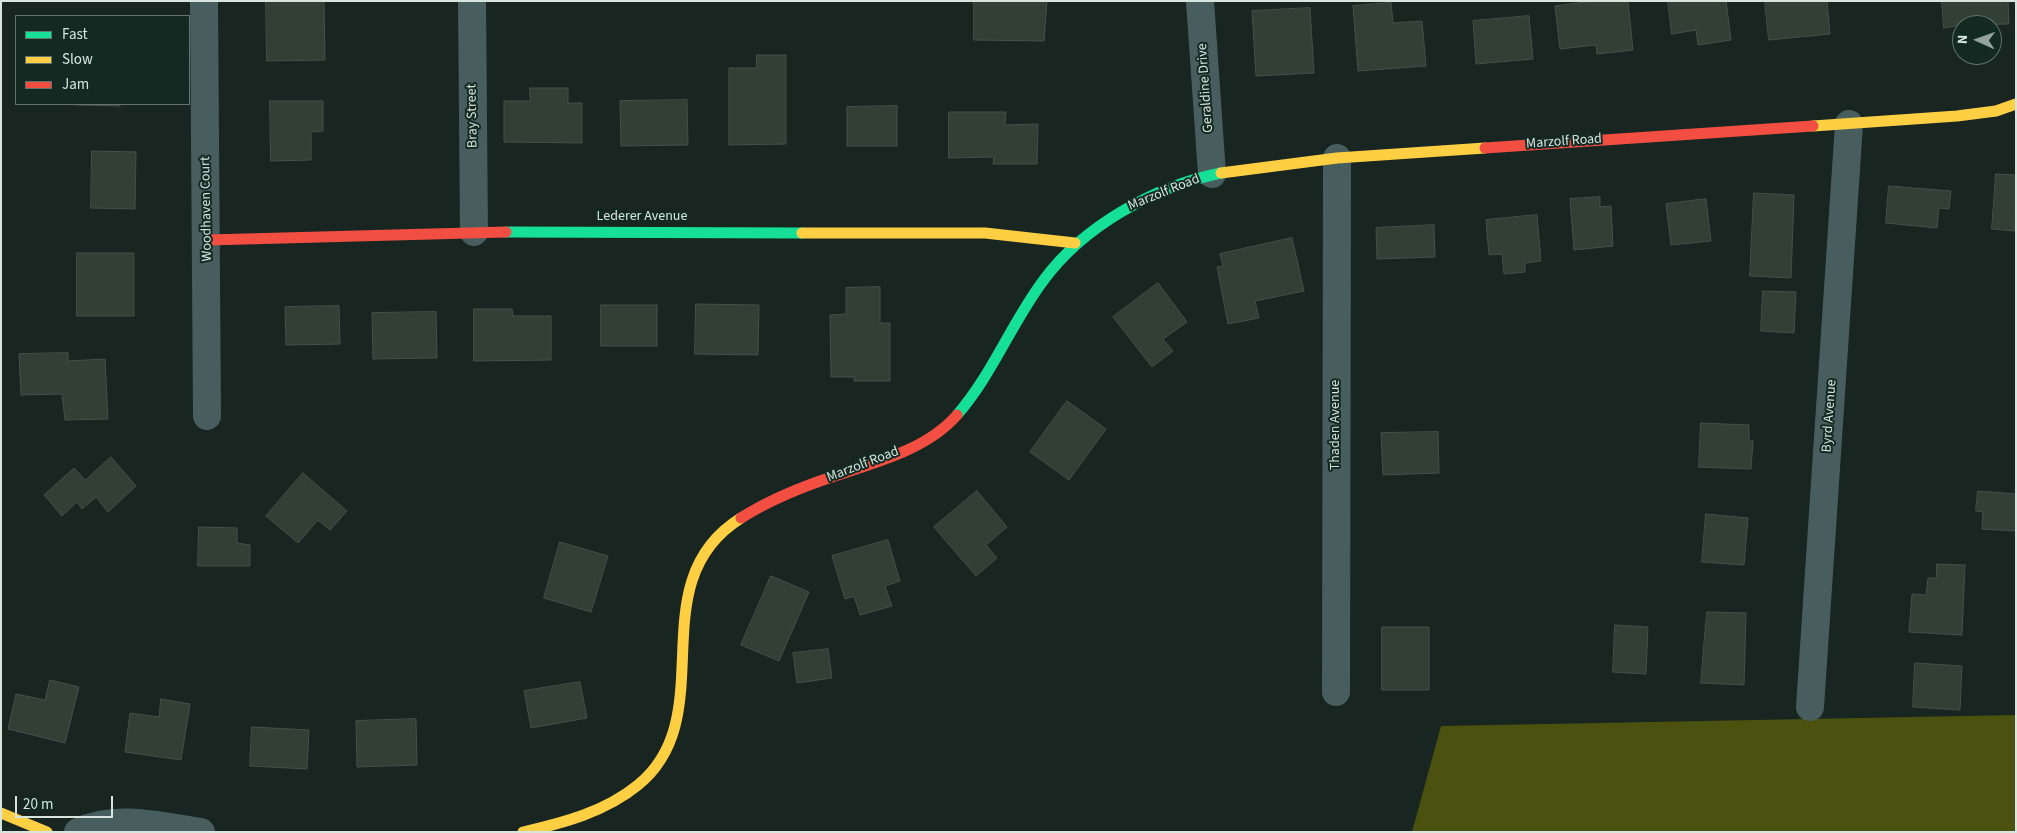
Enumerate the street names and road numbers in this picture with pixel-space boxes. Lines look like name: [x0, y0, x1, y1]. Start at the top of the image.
street label: Geraldine Drive: [1194, 43, 1218, 133]
street label: Bray Street: [464, 84, 482, 148]
street label: Marzolf Road: [1526, 131, 1602, 153]
street label: Woodhaven Court: [198, 156, 216, 262]
street label: Marzolf Road: [1126, 171, 1202, 215]
street label: Lederer Avenue: [597, 209, 687, 225]
street label: Byrd Avenue: [1819, 379, 1841, 453]
street label: Thaden Avenue: [1328, 380, 1344, 470]
street label: Marzolf Road: [825, 444, 901, 486]

